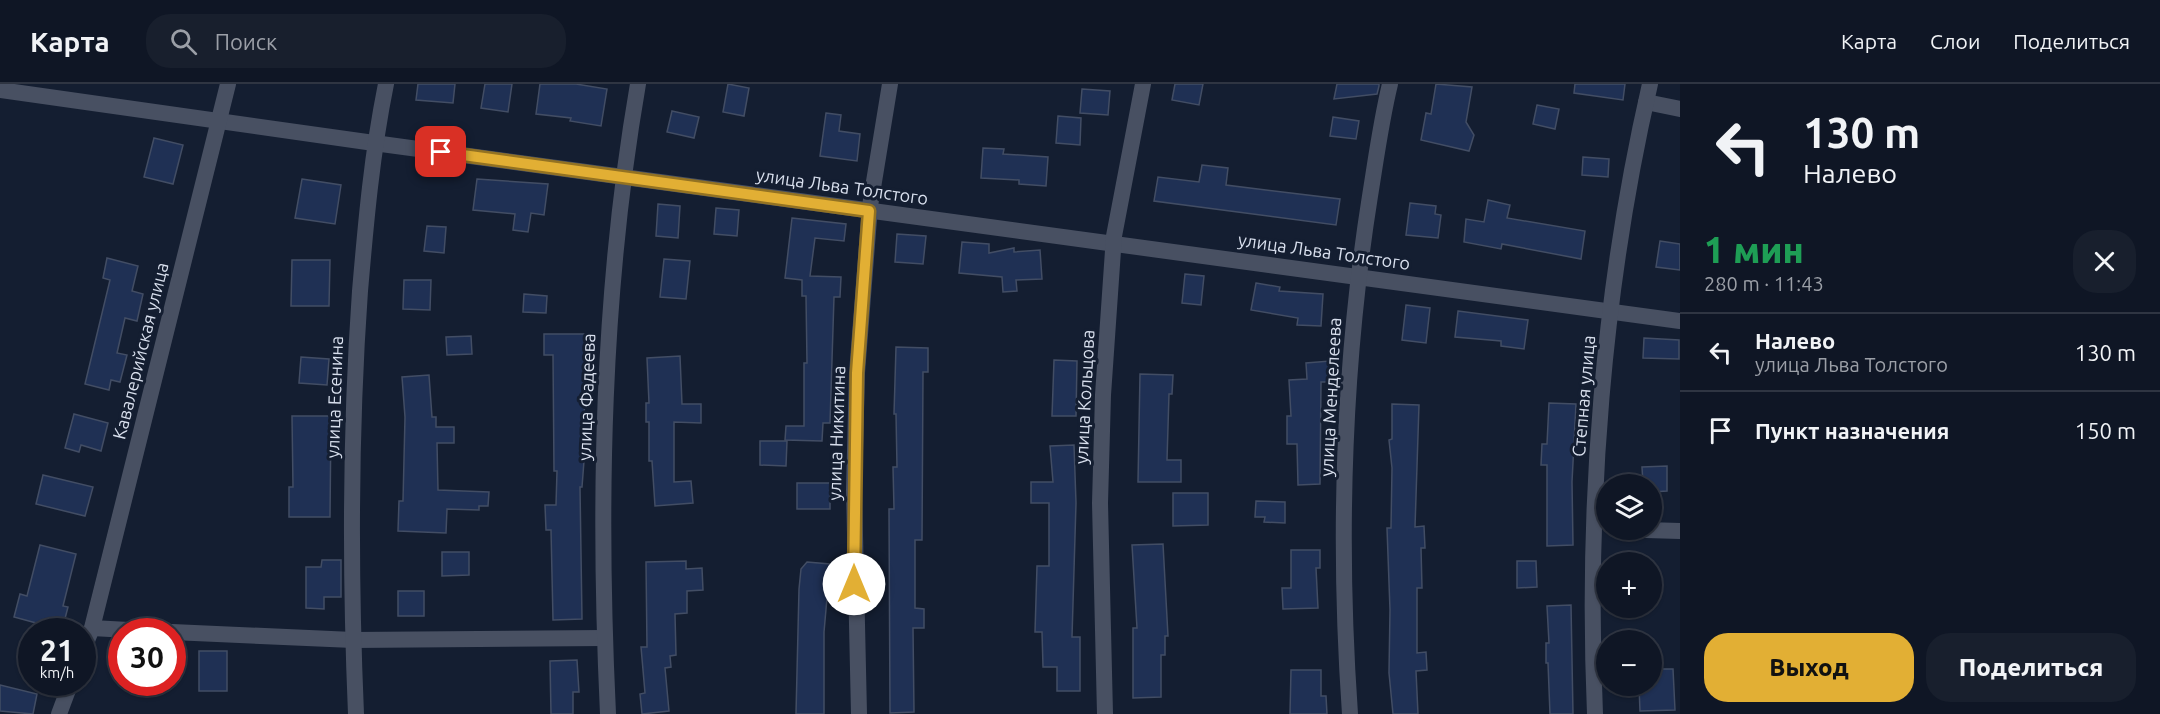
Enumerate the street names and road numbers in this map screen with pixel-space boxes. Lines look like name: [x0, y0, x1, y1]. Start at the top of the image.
street label: улица Льва Толстого: [755, 164, 929, 208]
street label: улица Льва Толстого: [1237, 229, 1411, 273]
street label: Кавалерийская улица: [108, 260, 172, 441]
street label: улица Менделеева: [1316, 317, 1344, 477]
street label: улица Кольцова: [1070, 329, 1098, 465]
street label: улица Фадеева: [574, 333, 598, 461]
street label: Степная улица: [1568, 334, 1598, 457]
street label: улица Есенина: [322, 335, 346, 459]
street label: улица Никитина: [824, 365, 848, 501]

